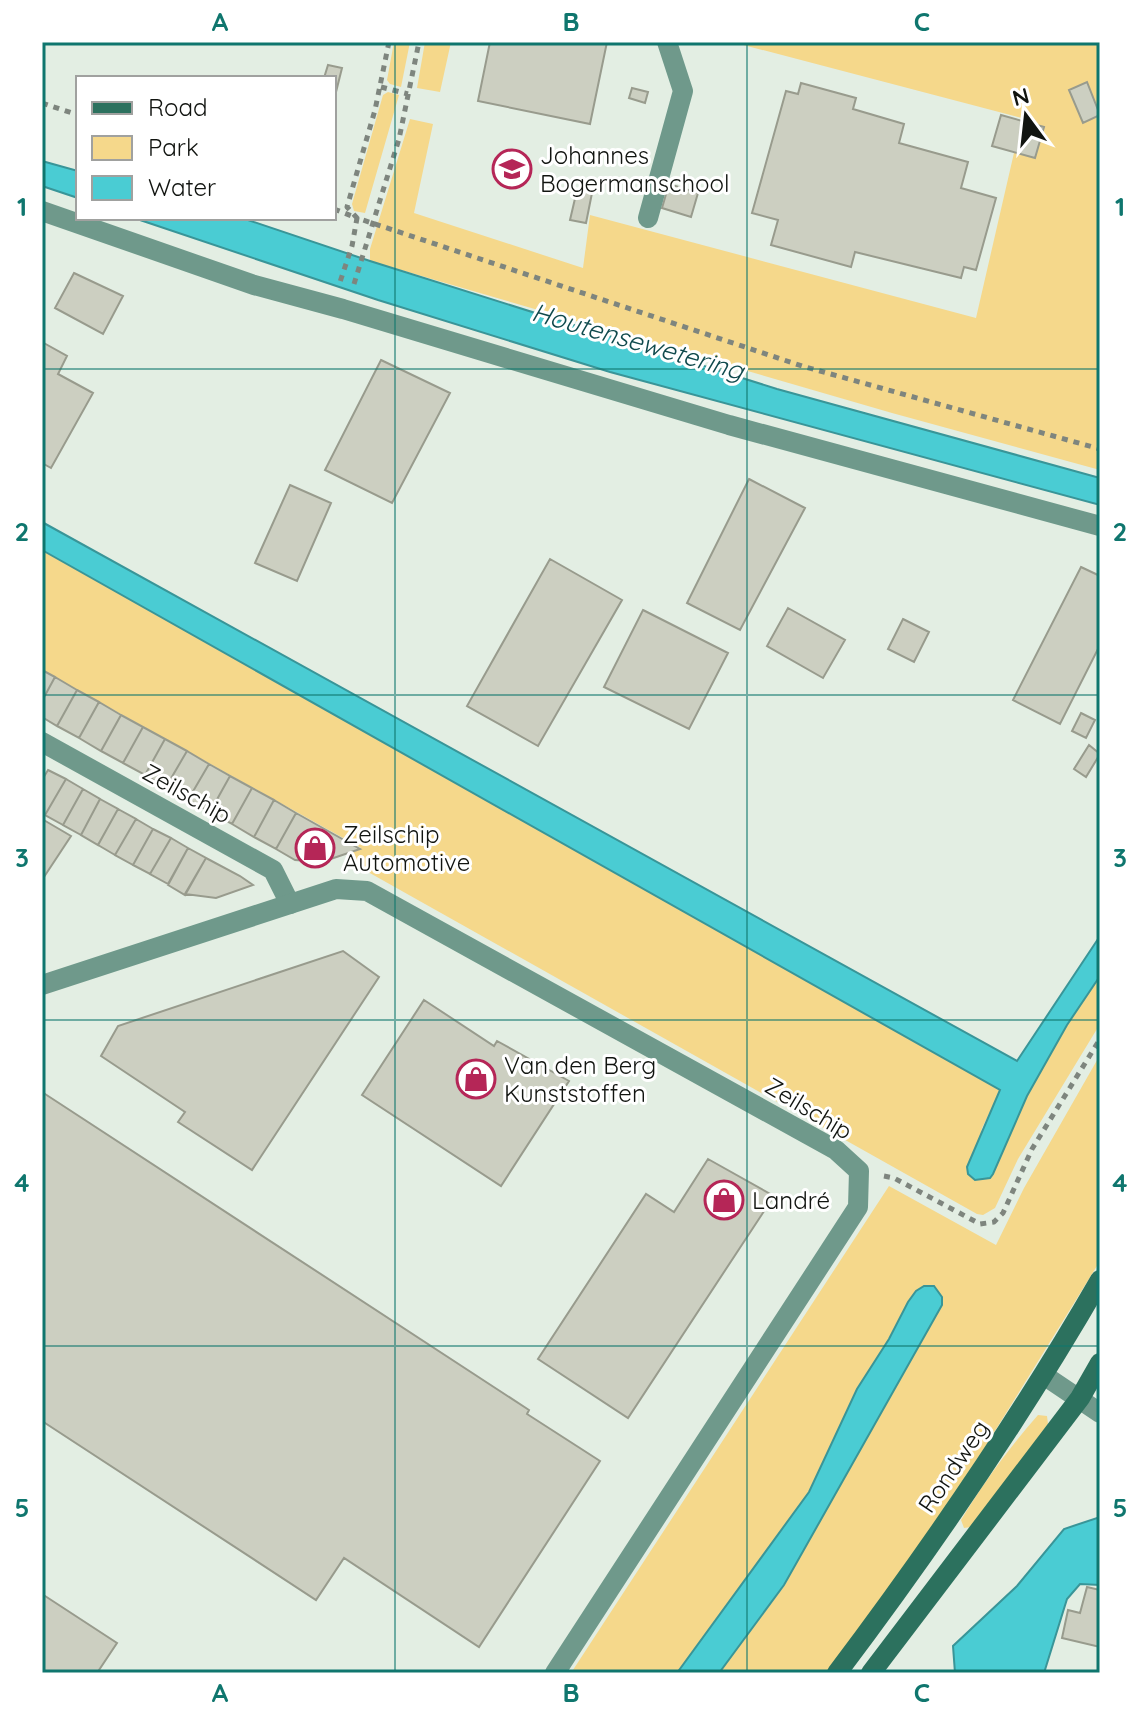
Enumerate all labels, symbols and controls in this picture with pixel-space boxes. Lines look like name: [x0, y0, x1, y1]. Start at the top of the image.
text: A: [212, 5, 229, 38]
text: B: [562, 5, 580, 38]
text: C: [914, 5, 930, 38]
legend: [76, 76, 336, 220]
north arrow: [986, 76, 1066, 156]
text: N: [1009, 81, 1032, 112]
text: Road: [148, 92, 208, 122]
text: Park: [148, 132, 199, 162]
place label: Johannes Bogermanschool: [540, 140, 730, 198]
school or university icon: Johannes Bogermanschool: [491, 148, 533, 190]
text: Water: [148, 172, 216, 202]
text: 1: [17, 190, 27, 223]
text: 1: [1115, 190, 1125, 223]
water label: Houtensewetering: [528, 295, 749, 388]
text: 2: [15, 515, 29, 548]
text: 2: [1113, 515, 1127, 548]
street label: Zeilschip: [138, 756, 236, 830]
place label: Zeilschip Automotive: [343, 819, 470, 877]
shop icon: Zeilschip Automotive: [294, 827, 336, 869]
text: 3: [15, 841, 29, 874]
text: 3: [1113, 841, 1127, 874]
place label: Van den Berg Kunststoffen: [504, 1050, 656, 1108]
shop icon: Van den Berg Kunststoffen: [455, 1058, 497, 1100]
street label: Zeilschip: [760, 1070, 858, 1146]
text: 4: [14, 1166, 30, 1199]
text: 4: [1112, 1166, 1128, 1199]
shop icon: Landré: [703, 1179, 745, 1221]
place label: Landré: [752, 1185, 830, 1215]
street label: Rondweg: [911, 1414, 995, 1518]
text: 5: [15, 1491, 29, 1524]
text: 5: [1113, 1491, 1127, 1524]
text: A: [212, 1676, 229, 1709]
text: B: [562, 1676, 580, 1709]
text: C: [914, 1676, 930, 1709]

